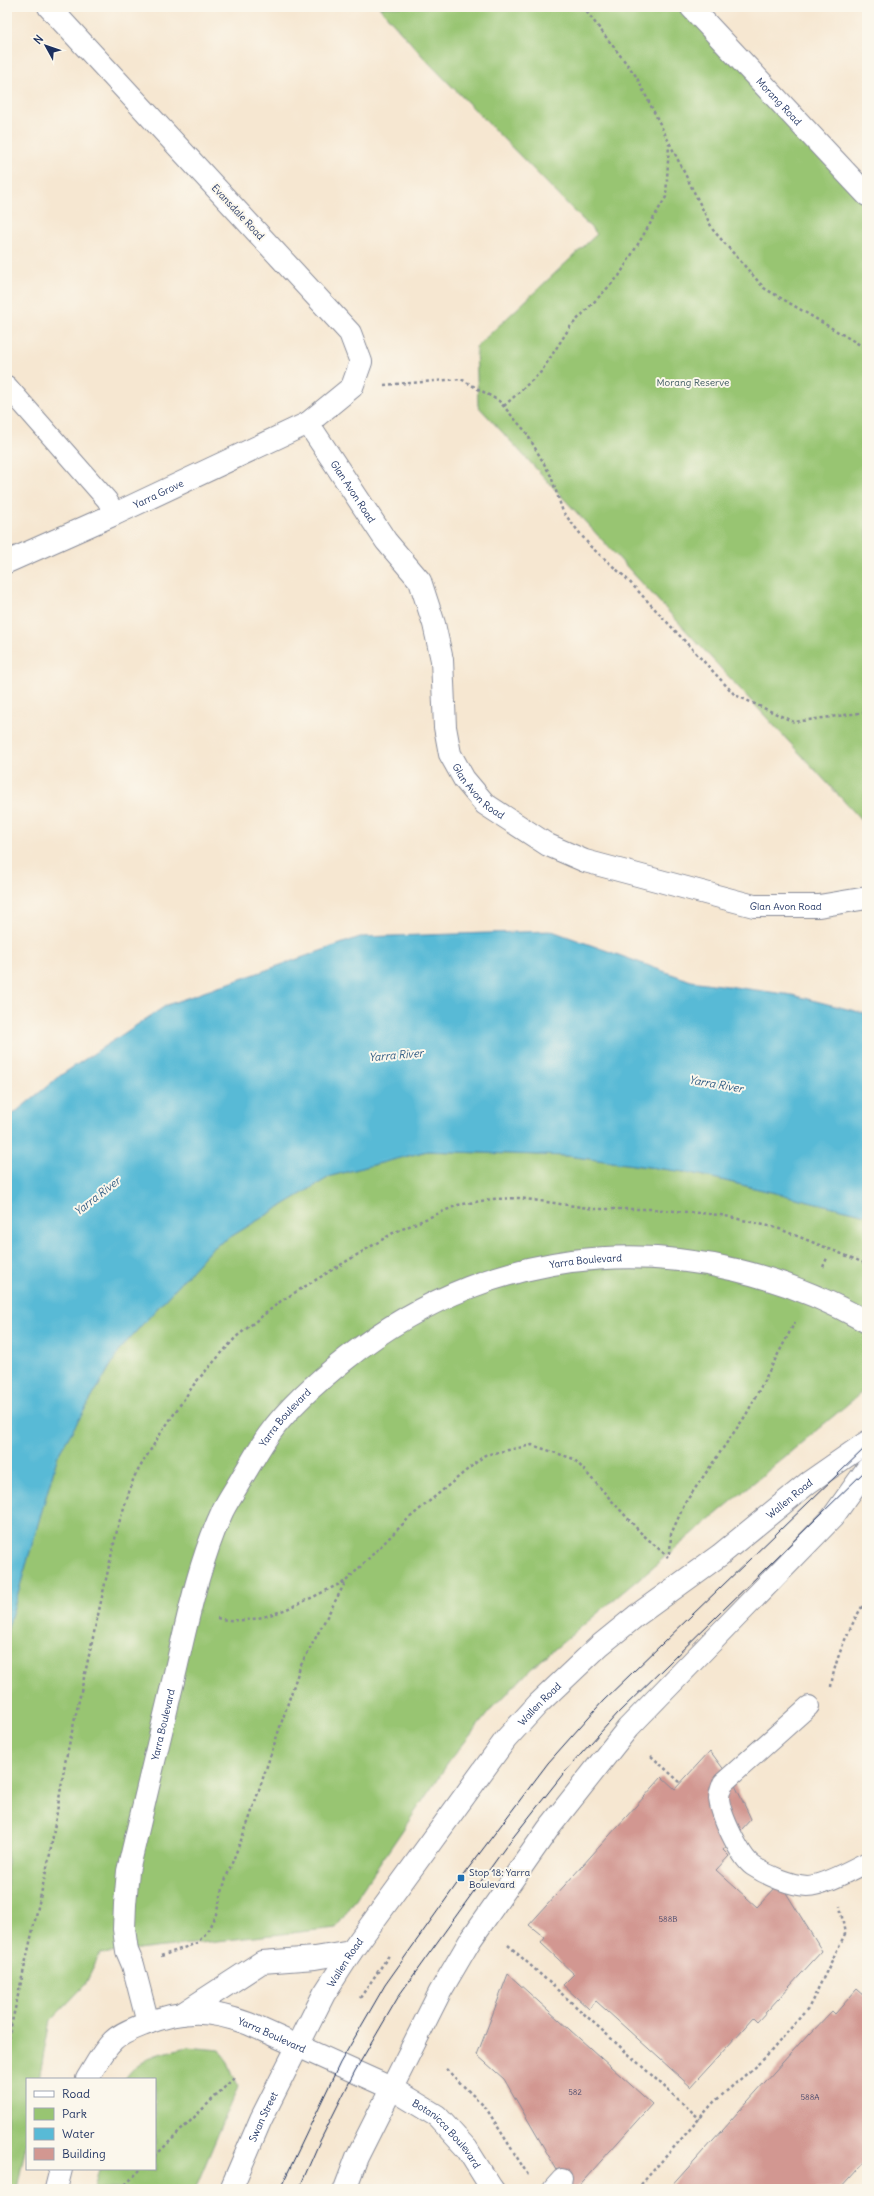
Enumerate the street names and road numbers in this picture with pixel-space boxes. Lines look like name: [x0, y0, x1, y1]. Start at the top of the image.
street label: Morang Road: [754, 75, 805, 128]
street label: Evansdale Road: [209, 181, 267, 243]
street label: Glan Avon Road: [328, 458, 379, 525]
street label: Yarra Grove: [131, 476, 185, 511]
street label: Glan Avon Road: [450, 761, 507, 822]
street label: Glan Avon Road: [748, 899, 822, 913]
street label: Yarra Boulevard: [548, 1251, 622, 1271]
street label: Yarra Boulevard: [256, 1385, 313, 1449]
street label: Wallen Road: [763, 1475, 815, 1521]
street label: Wallen Road: [515, 1679, 564, 1728]
street label: Yarra Boulevard: [148, 1688, 177, 1761]
street label: Wallen Road: [324, 1935, 366, 1989]
street label: Yarra Boulevard: [236, 2014, 308, 2055]
street label: Swan Street: [246, 2089, 281, 2144]
street label: Botanicca Boulevard: [410, 2096, 484, 2171]

